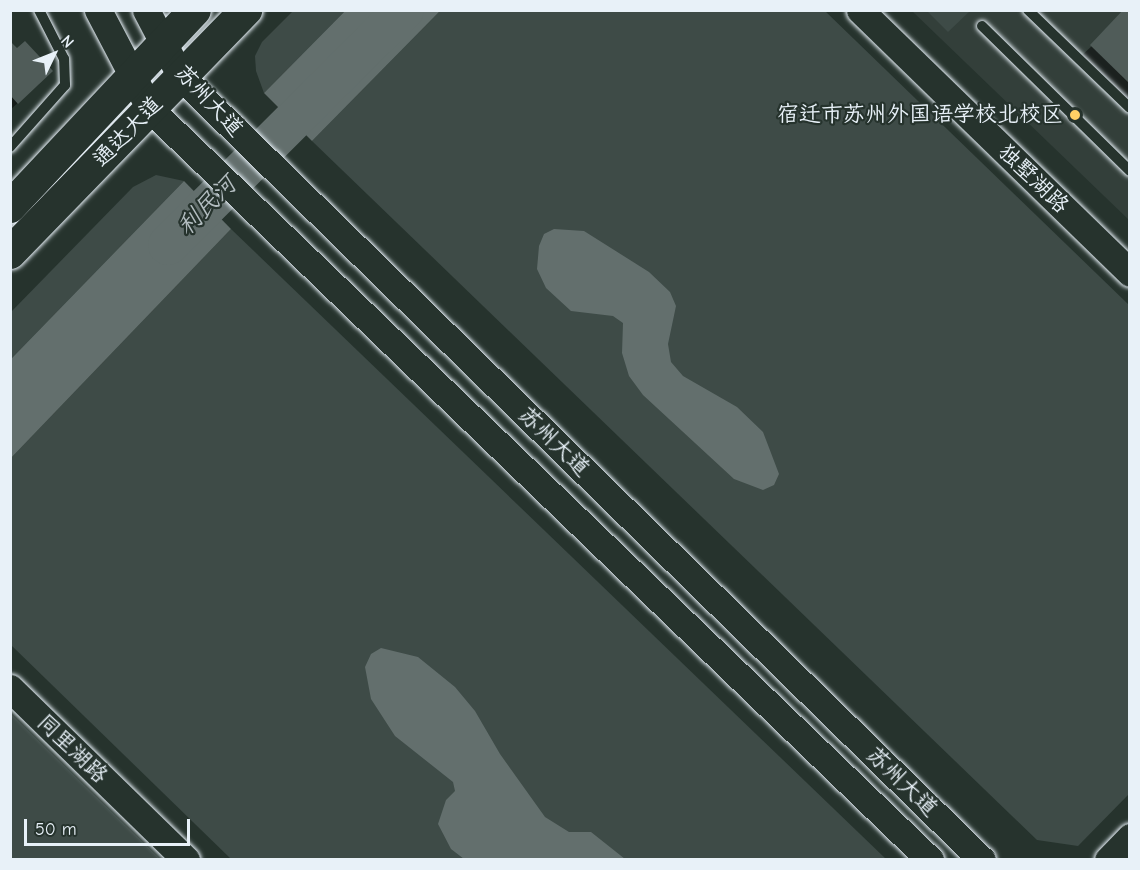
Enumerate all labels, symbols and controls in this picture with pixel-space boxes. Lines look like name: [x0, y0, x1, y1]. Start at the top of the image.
north arrow: [24, 24, 84, 84]
text: N: [57, 32, 77, 52]
street label: 苏州大道: [169, 60, 249, 142]
street label: 通达大道: [88, 91, 168, 173]
place label: 宿迁市苏州外国语学校北校区: [777, 102, 1063, 128]
marker: 宿迁市苏州外国语学校北校区: [1068, 108, 1082, 122]
street label: 独墅湖路: [992, 139, 1074, 219]
water label: 利民河: [171, 170, 243, 242]
street label: 苏州大道: [513, 402, 595, 482]
street label: 同里湖路: [31, 709, 113, 789]
street label: 苏州大道: [861, 742, 943, 822]
scale bar: [27, 807, 194, 845]
text: 50 m: [35, 819, 77, 840]

